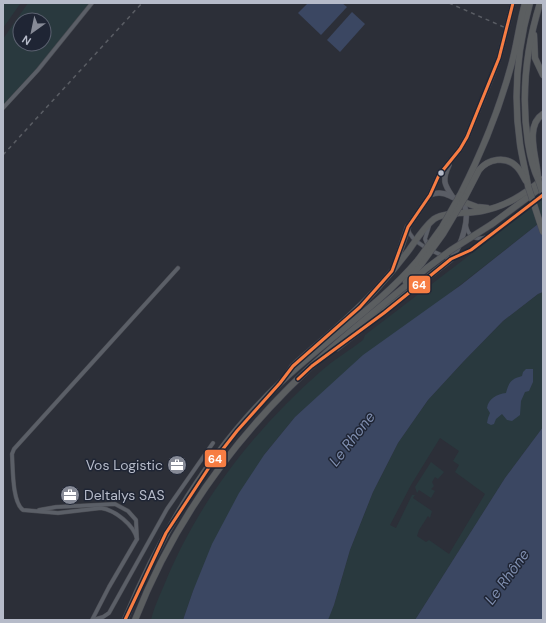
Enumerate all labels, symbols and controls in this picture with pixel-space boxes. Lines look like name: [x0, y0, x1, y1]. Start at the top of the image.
north arrow: [12, 12, 52, 52]
text: N: [19, 32, 34, 48]
unlabelled marker: [436, 168, 446, 178]
line badge: 64: [408, 275, 431, 294]
text: 64: [412, 278, 426, 292]
water label: Le Rhone: [324, 407, 380, 470]
line badge: 64: [204, 449, 227, 468]
text: 64: [208, 452, 222, 466]
office icon: Vos Logistic: [166, 454, 188, 476]
place label: Vos Logistic: [86, 456, 163, 474]
office icon: Deltalys SAS: [59, 484, 81, 506]
place label: Deltalys SAS: [84, 486, 165, 504]
water label: Le Rhône: [480, 545, 534, 609]

